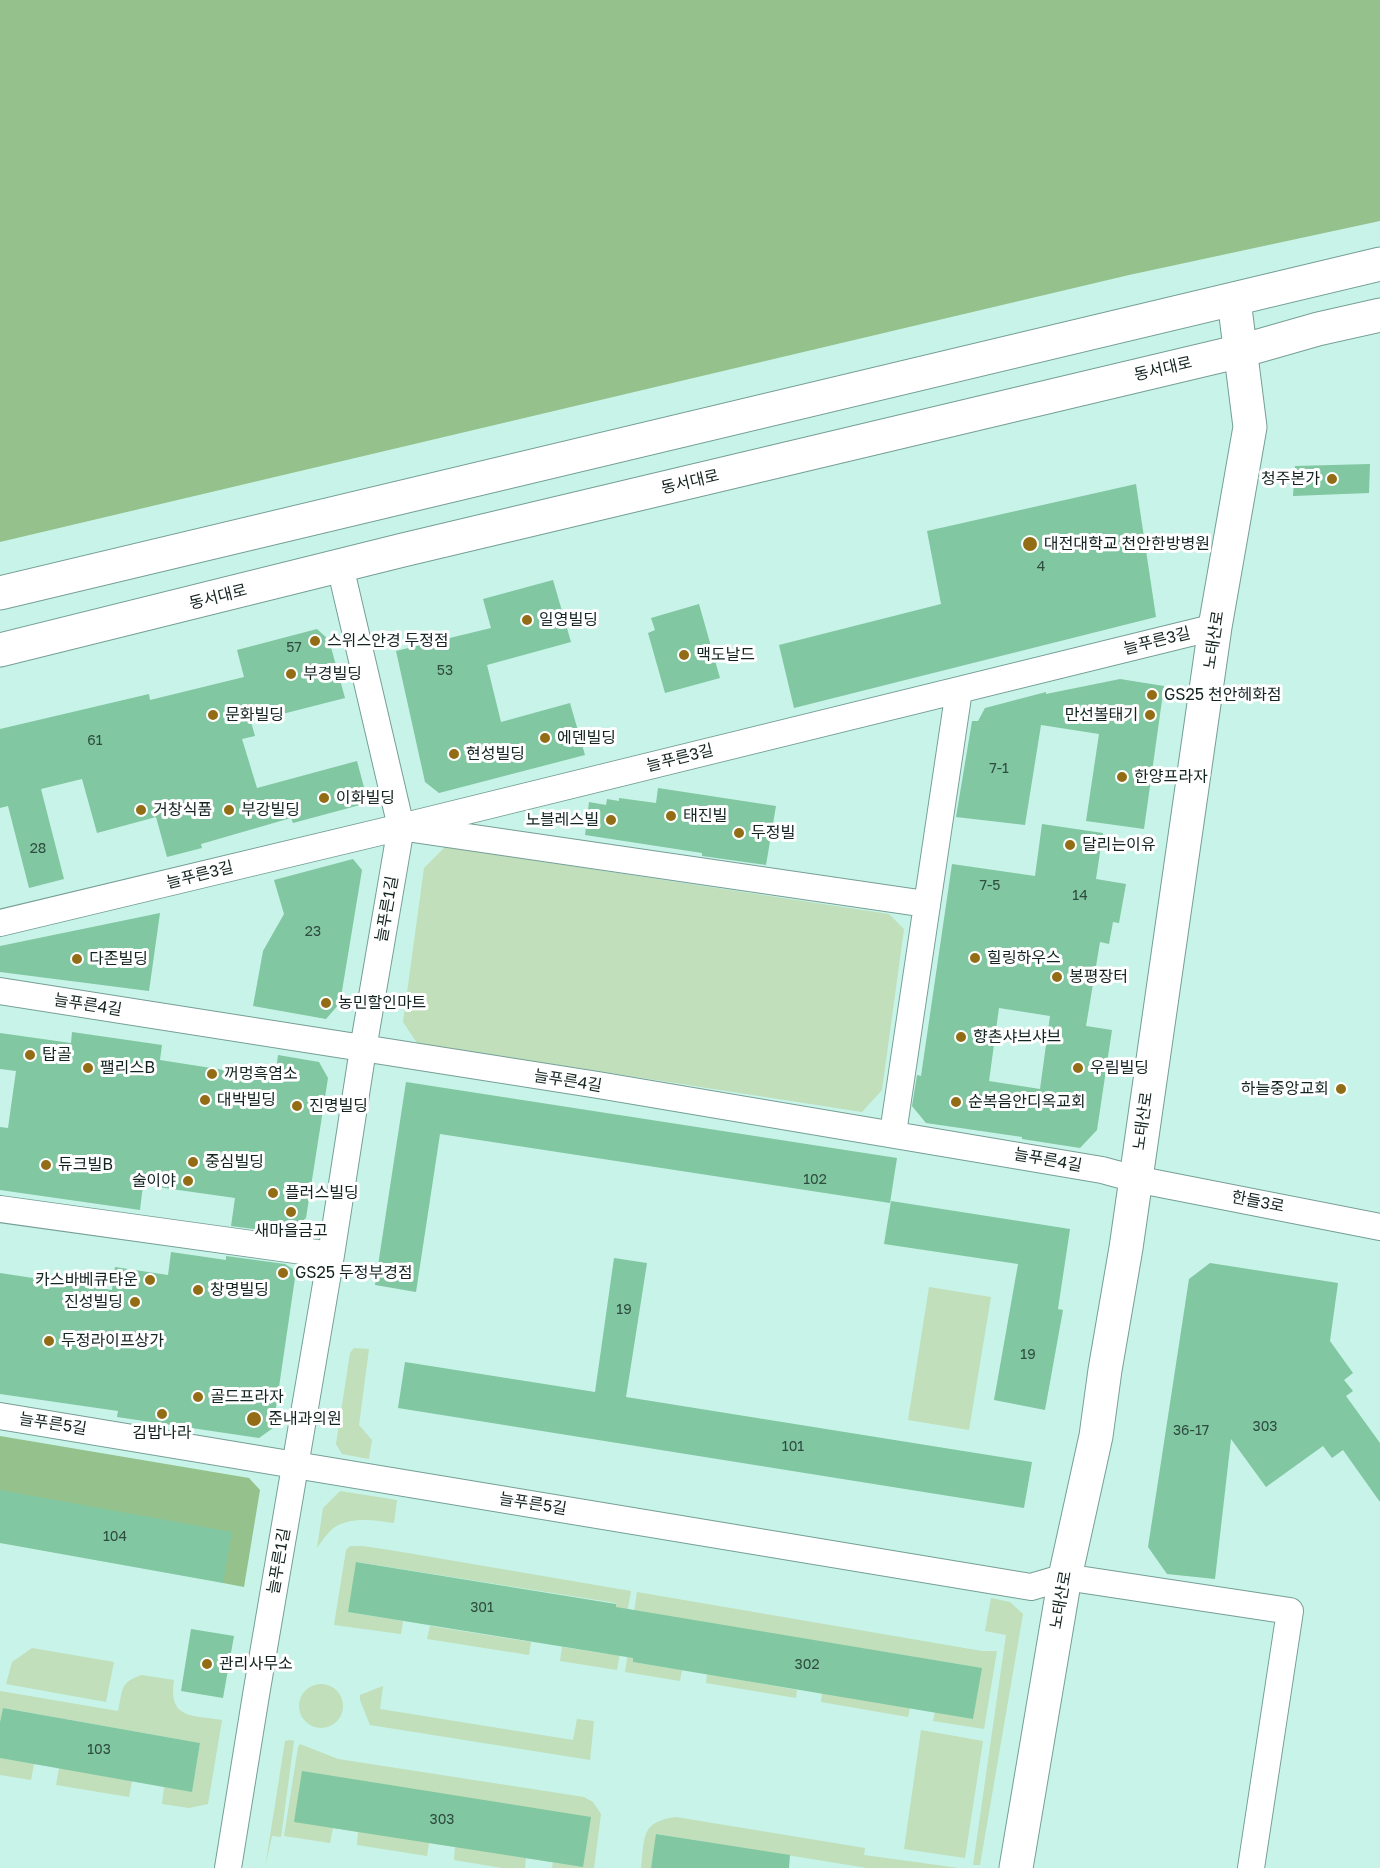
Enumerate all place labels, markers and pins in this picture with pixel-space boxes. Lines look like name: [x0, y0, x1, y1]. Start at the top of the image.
place label: 청주본가: [1261, 469, 1320, 489]
marker: 청주본가: [1325, 472, 1339, 486]
place label: 대전대학교 천안한방병원: [1044, 534, 1210, 554]
marker: 대전대학교 천안한방병원: [1021, 535, 1039, 553]
place label: 일영빌딩: [539, 610, 598, 630]
marker: 일영빌딩: [520, 613, 534, 627]
place label: 스위스안경 두정점: [327, 631, 449, 651]
marker: 스위스안경 두정점: [308, 634, 322, 648]
place label: 맥도날드: [696, 645, 755, 665]
marker: 맥도날드: [677, 648, 691, 662]
place label: 부경빌딩: [303, 664, 362, 684]
marker: 부경빌딩: [284, 667, 298, 681]
place label: GS25 천안헤화점: [1164, 685, 1282, 705]
marker: GS25 천안헤화점: [1145, 688, 1159, 702]
place label: 문화빌딩: [225, 705, 284, 725]
place label: 만선볼태기: [1064, 705, 1138, 725]
marker: 문화빌딩: [206, 708, 220, 722]
marker: 만선볼태기: [1143, 708, 1157, 722]
place label: 에덴빌딩: [557, 728, 616, 748]
marker: 에덴빌딩: [538, 731, 552, 745]
place label: 현성빌딩: [466, 744, 525, 764]
marker: 현성빌딩: [447, 747, 461, 761]
place label: 한양프라자: [1134, 767, 1208, 787]
marker: 한양프라자: [1115, 770, 1129, 784]
place label: 이화빌딩: [336, 788, 395, 808]
marker: 이화빌딩: [317, 791, 331, 805]
place label: 거창식품: [153, 800, 212, 820]
place label: 부강빌딩: [241, 800, 300, 820]
marker: 거창식품: [134, 803, 148, 817]
marker: 부강빌딩: [222, 803, 236, 817]
place label: 태진빌: [683, 806, 727, 826]
marker: 태진빌: [664, 809, 678, 823]
place label: 노블레스빌: [525, 810, 599, 830]
marker: 노블레스빌: [604, 813, 618, 827]
place label: 두정빌: [751, 823, 795, 843]
marker: 두정빌: [732, 826, 746, 840]
place label: 달리는이유: [1082, 835, 1156, 855]
marker: 달리는이유: [1063, 838, 1077, 852]
place label: 힐링하우스: [987, 948, 1061, 968]
place label: 다존빌딩: [89, 949, 148, 969]
marker: 힐링하우스: [968, 951, 982, 965]
marker: 다존빌딩: [70, 952, 84, 966]
place label: 봉평장터: [1069, 967, 1128, 987]
marker: 봉평장터: [1050, 970, 1064, 984]
place label: 농민할인마트: [338, 993, 426, 1013]
marker: 농민할인마트: [319, 996, 333, 1010]
place label: 향촌샤브샤브: [973, 1027, 1061, 1047]
marker: 향촌샤브샤브: [954, 1030, 968, 1044]
place label: 탑골: [42, 1045, 71, 1065]
marker: 탑골: [23, 1048, 37, 1062]
place label: 팰리스B: [100, 1058, 155, 1078]
place label: 우림빌딩: [1090, 1058, 1149, 1078]
marker: 팰리스B: [81, 1061, 95, 1075]
marker: 우림빌딩: [1071, 1061, 1085, 1075]
place label: 꺼멍흑염소: [224, 1064, 298, 1084]
marker: 꺼멍흑염소: [205, 1067, 219, 1081]
place label: 하늘중앙교회: [1241, 1079, 1329, 1099]
marker: 하늘중앙교회: [1334, 1082, 1348, 1096]
place label: 대박빌딩: [217, 1090, 276, 1110]
place label: 순복음안디옥교회: [968, 1092, 1086, 1112]
marker: 대박빌딩: [198, 1093, 212, 1107]
marker: 순복음안디옥교회: [949, 1095, 963, 1109]
place label: 진명빌딩: [309, 1096, 368, 1116]
marker: 진명빌딩: [290, 1099, 304, 1113]
place label: 중심빌딩: [205, 1152, 264, 1172]
place label: 듀크빌B: [58, 1155, 113, 1175]
marker: 중심빌딩: [186, 1155, 200, 1169]
marker: 듀크빌B: [39, 1158, 53, 1172]
place label: 술이야: [132, 1171, 176, 1191]
marker: 술이야: [181, 1174, 195, 1188]
place label: 플러스빌딩: [285, 1183, 359, 1203]
marker: 플러스빌딩: [266, 1186, 280, 1200]
marker: 새마을금고: [284, 1205, 298, 1219]
place label: 새마을금고: [254, 1221, 328, 1241]
place label: GS25 두정부경점: [295, 1263, 413, 1283]
marker: GS25 두정부경점: [276, 1266, 290, 1280]
place label: 카스바베큐타운: [35, 1270, 138, 1290]
marker: 카스바베큐타운: [143, 1273, 157, 1287]
place label: 창명빌딩: [210, 1280, 269, 1300]
marker: 창명빌딩: [191, 1283, 205, 1297]
place label: 진성빌딩: [64, 1292, 123, 1312]
marker: 진성빌딩: [128, 1295, 142, 1309]
place label: 두정라이프상가: [61, 1331, 164, 1351]
marker: 두정라이프상가: [42, 1334, 56, 1348]
place label: 골드프라자: [210, 1387, 284, 1407]
marker: 골드프라자: [191, 1390, 205, 1404]
marker: 김밥나라: [155, 1407, 169, 1421]
place label: 준내과의원: [268, 1409, 342, 1429]
marker: 준내과의원: [245, 1410, 263, 1428]
place label: 김밥나라: [133, 1423, 191, 1443]
place label: 관리사무소: [219, 1654, 293, 1674]
marker: 관리사무소: [200, 1657, 214, 1671]

